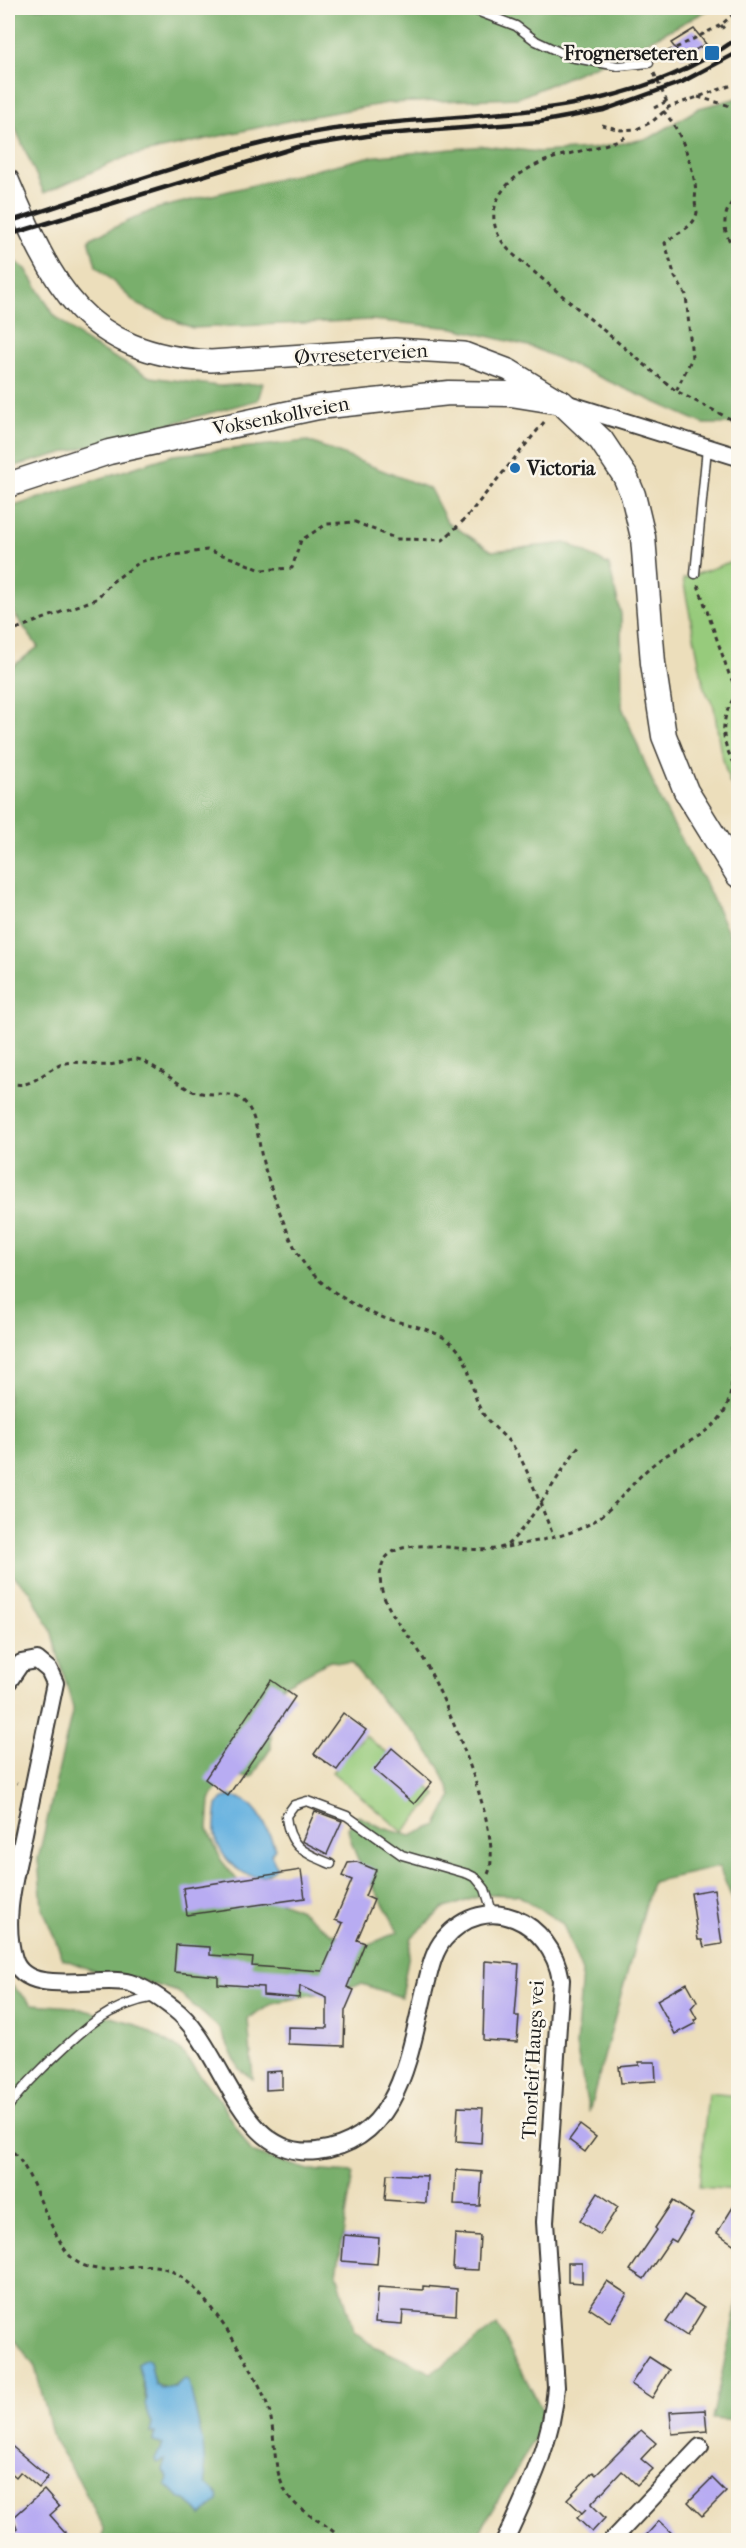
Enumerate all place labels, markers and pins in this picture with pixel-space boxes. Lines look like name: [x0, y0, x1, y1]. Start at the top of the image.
place label: Frognerseteren: [563, 42, 698, 65]
marker: Frognerseteren: [703, 44, 721, 62]
place label: Victoria: [526, 457, 596, 480]
marker: Victoria: [508, 461, 522, 475]

